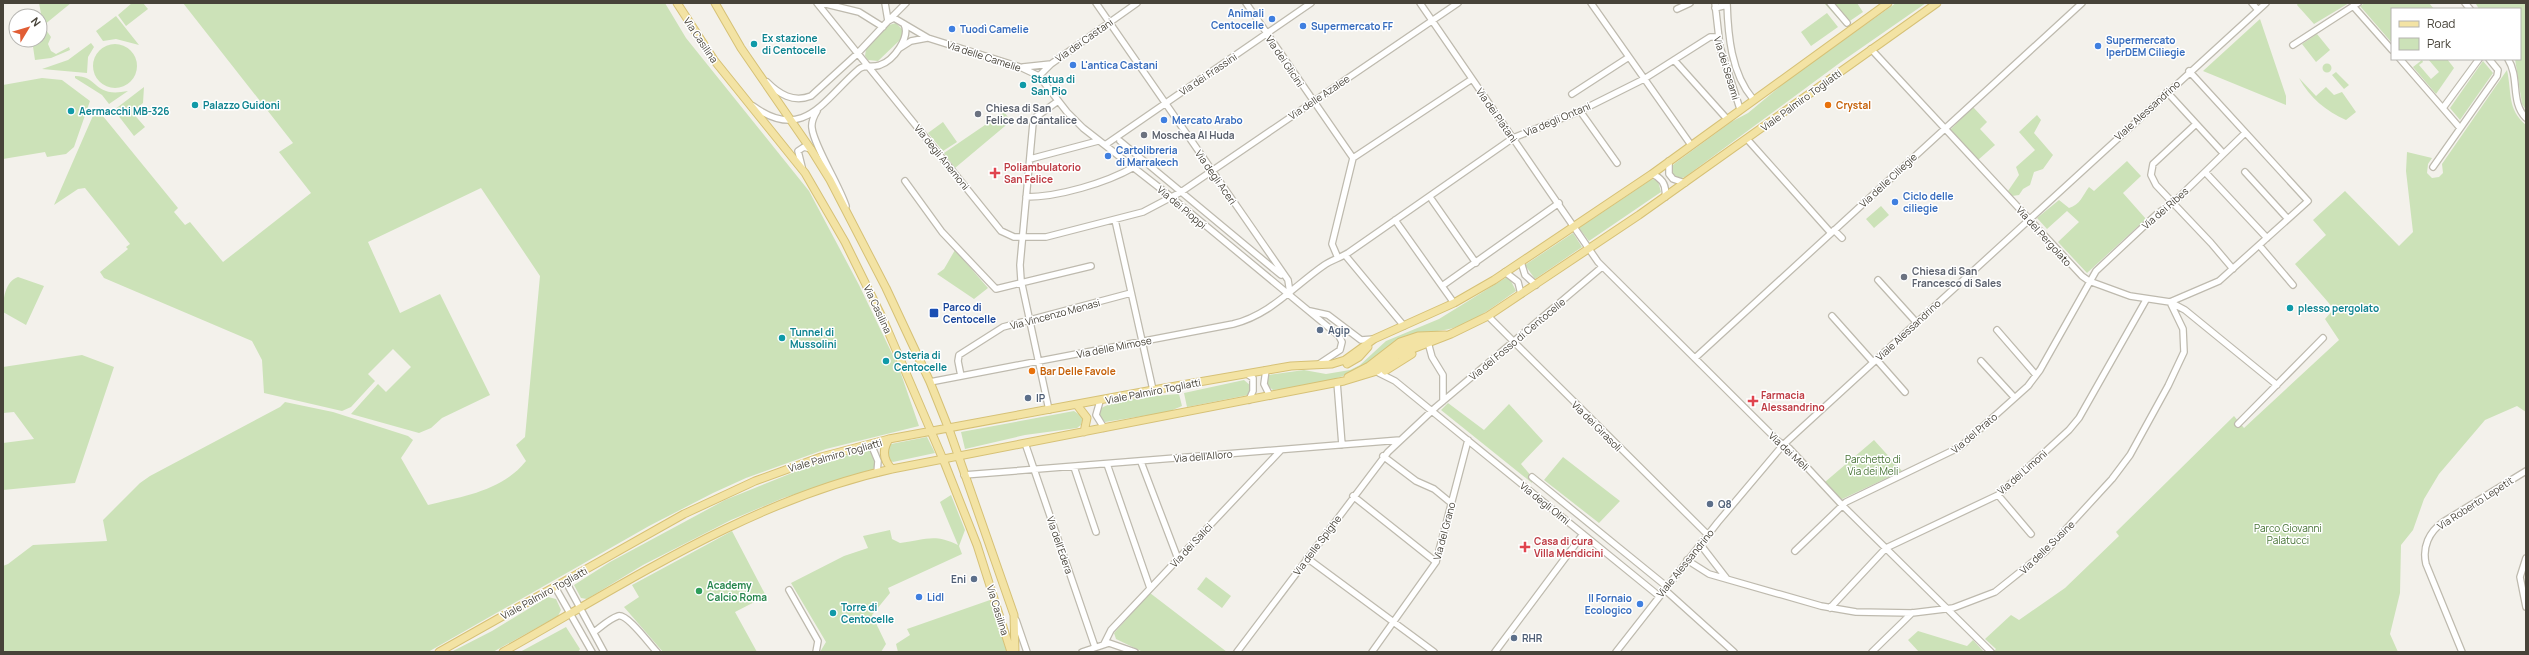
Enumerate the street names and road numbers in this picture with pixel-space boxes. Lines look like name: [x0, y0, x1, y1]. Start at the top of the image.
street label: Via Casilina: [681, 14, 721, 66]
street label: Via dei Castani: [1052, 15, 1116, 65]
street label: Via dei Glicini: [1263, 32, 1307, 90]
street label: Via dei Sesami: [1711, 35, 1743, 101]
street label: Via delle Camelie: [945, 37, 1023, 75]
street label: Via dei Frassini: [1176, 49, 1240, 99]
street label: Viale Palmiro Togliatti: [1758, 66, 1844, 134]
street label: Via delle Azalee: [1286, 71, 1352, 123]
street label: Viale Alessandrino: [2111, 77, 2183, 143]
street label: Via dei Platani: [1473, 85, 1521, 145]
street label: Via degli Ontani: [1522, 99, 1592, 139]
street label: Via degli Anemoni: [911, 121, 973, 193]
street label: Via degli Aceri: [1192, 147, 1240, 207]
street label: Via delle Ciliegie: [1856, 150, 1920, 210]
street label: Via dei Pioppi: [1154, 182, 1210, 232]
street label: Via dei Ribes: [2139, 184, 2191, 232]
street label: Via del Pergolato: [2013, 203, 2075, 269]
street label: Via Casilina: [861, 282, 895, 336]
street label: Via del Fosso di Centocelle: [1466, 294, 1568, 383]
street label: Via Vincenzo Menasi: [1008, 295, 1102, 333]
street label: Viale Alessandrino: [1872, 296, 1944, 364]
street label: Via delle Mimose: [1075, 333, 1153, 361]
street label: Viale Palmiro Togliatti: [1104, 375, 1202, 407]
street label: Via dei Girasoli: [1569, 398, 1625, 454]
street label: Via del Prato: [1948, 409, 2000, 457]
street label: Via dei Meli: [1766, 429, 1812, 473]
street label: Viale Palmiro Togliatti: [787, 435, 883, 475]
street label: Via dell'Alloro: [1173, 446, 1233, 466]
street label: Via dei Limoni: [1994, 446, 2050, 498]
street label: Via Roberto Lepetit: [2434, 473, 2516, 533]
street label: Via degli Olmi: [1517, 479, 1573, 527]
street label: Via del Grano: [1430, 500, 1459, 562]
street label: Via delle Spighe: [1290, 512, 1344, 578]
street label: Via dell'Edera: [1044, 514, 1076, 576]
street label: Via delle Susine: [2016, 517, 2078, 577]
street label: Via dei Salici: [1167, 520, 1215, 570]
street label: Viale Alessandrino: [1653, 526, 1717, 600]
street label: Viale Palmiro Togliatti: [498, 563, 590, 623]
street label: Via Casilina: [984, 583, 1012, 637]

